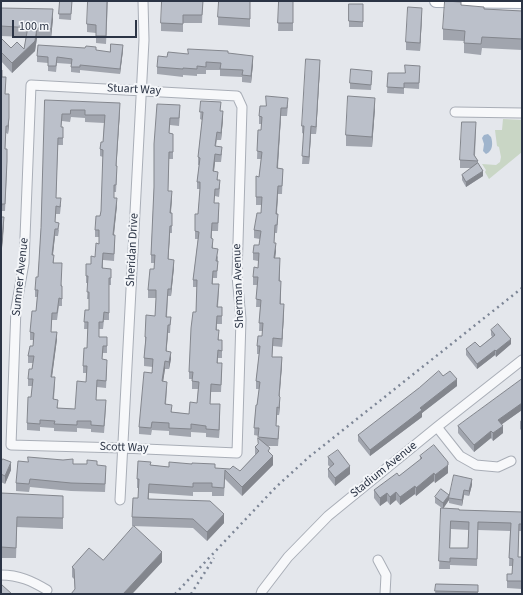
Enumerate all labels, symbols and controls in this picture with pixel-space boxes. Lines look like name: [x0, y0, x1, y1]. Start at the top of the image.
scale bar: [14, 12, 139, 38]
text: 100 m: [19, 18, 49, 35]
street label: Stuart Way: [107, 81, 161, 99]
street label: Sheridan Drive: [124, 213, 142, 287]
street label: Sumner Avenue: [10, 237, 32, 317]
street label: Sherman Avenue: [230, 243, 248, 329]
street label: Stadium Avenue: [348, 439, 420, 501]
street label: Scott Way: [99, 440, 149, 456]

